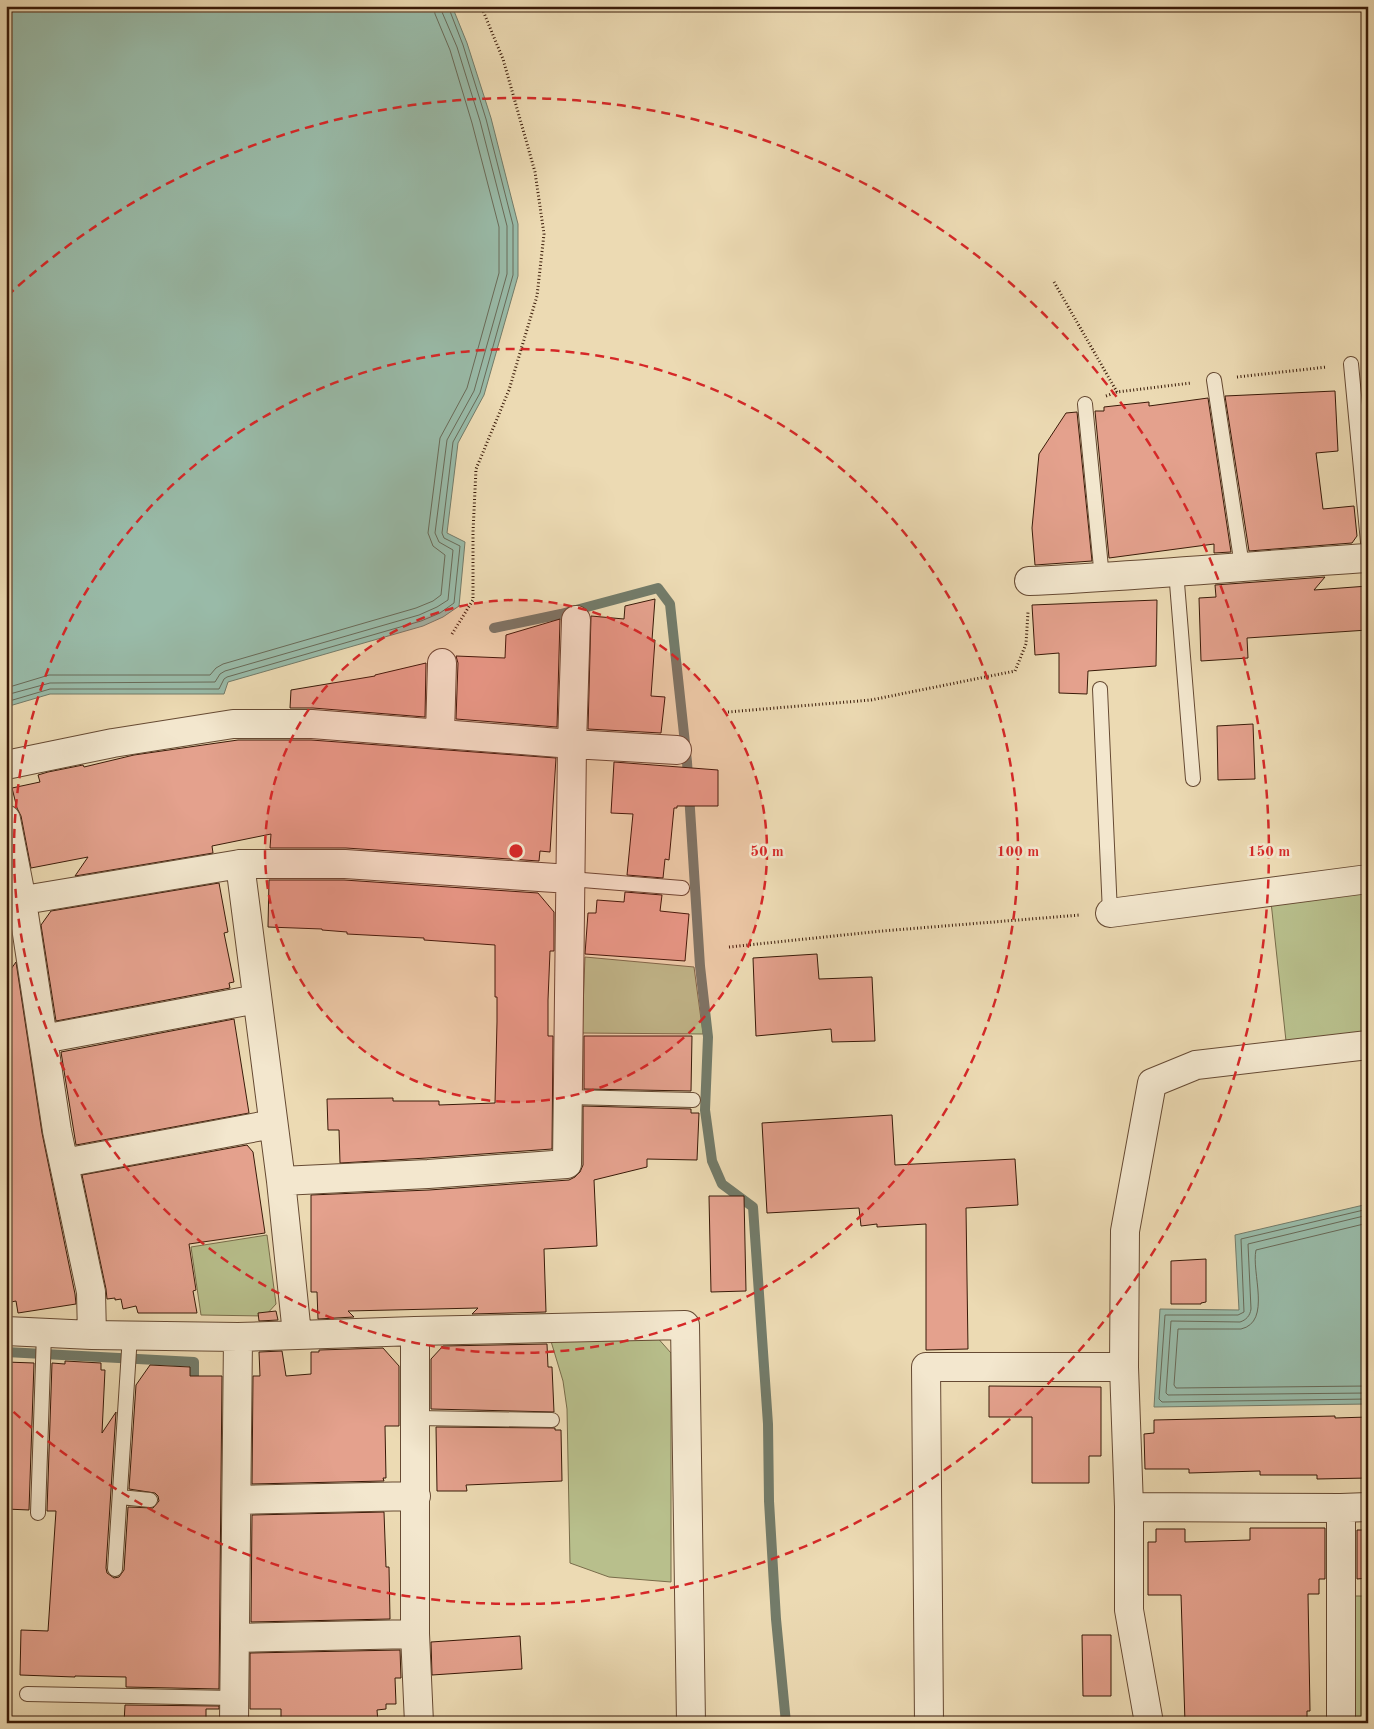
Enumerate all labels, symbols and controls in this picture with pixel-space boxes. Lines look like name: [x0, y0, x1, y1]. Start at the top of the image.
centre of rings: [507, 842, 525, 860]
text: 50 m: [750, 845, 784, 860]
text: 100 m: [997, 845, 1039, 860]
text: 150 m: [1248, 845, 1290, 860]

